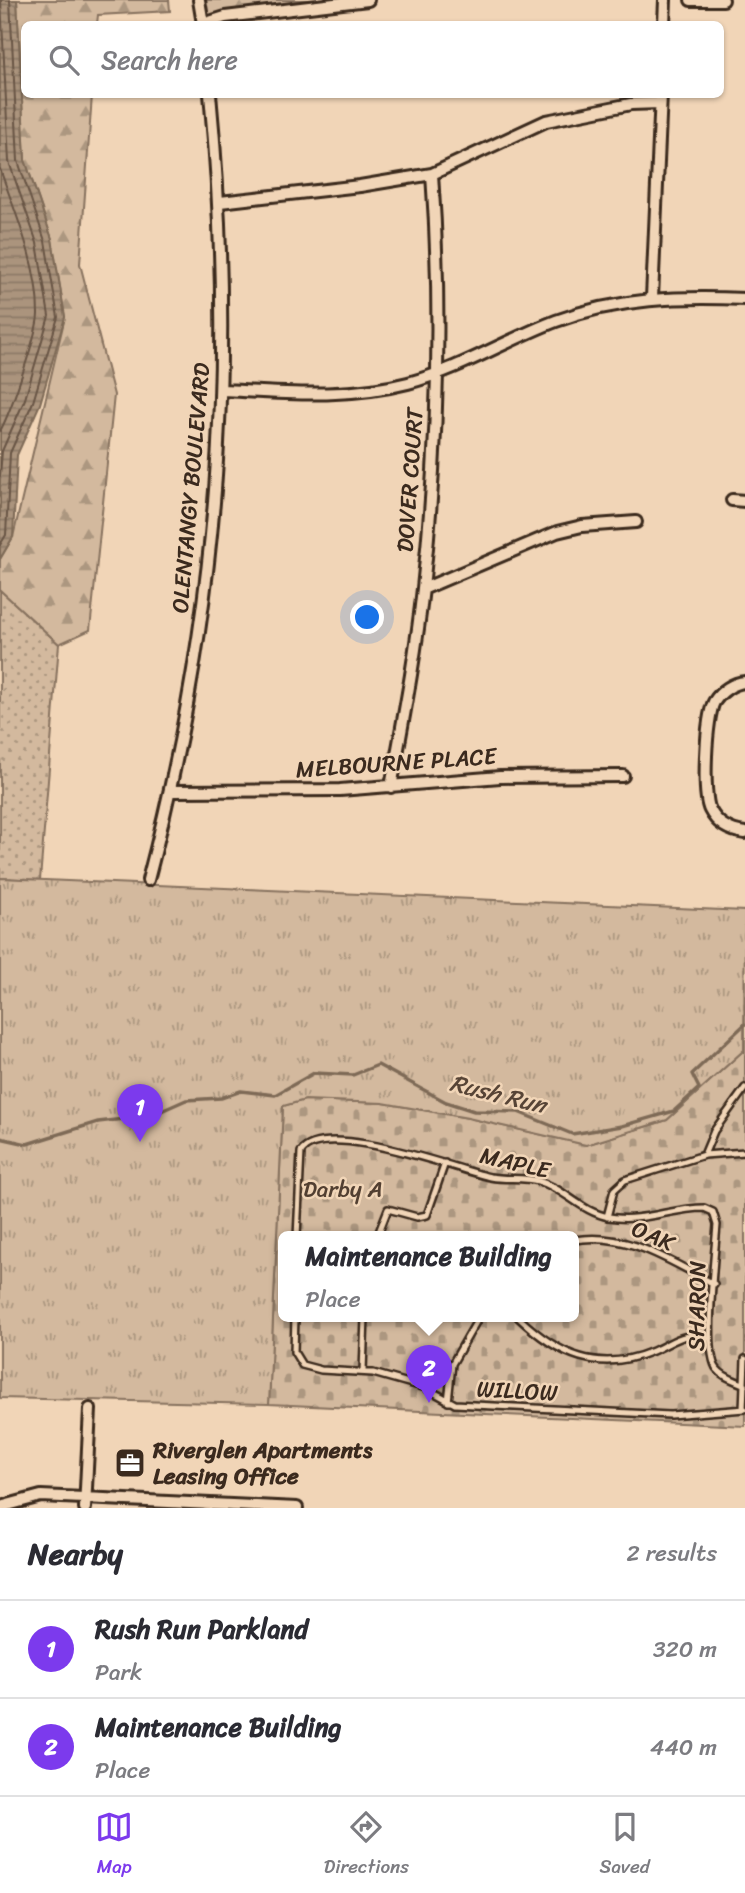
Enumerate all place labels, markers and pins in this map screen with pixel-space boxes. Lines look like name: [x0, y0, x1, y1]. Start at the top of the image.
pin: 1: [117, 1084, 163, 1142]
pin: 2: [406, 1345, 452, 1403]
place label: Riverglen Apartments Leasing Office: [152, 1430, 373, 1497]
office icon: Riverglen Apartments Leasing Office: [113, 1446, 147, 1480]

